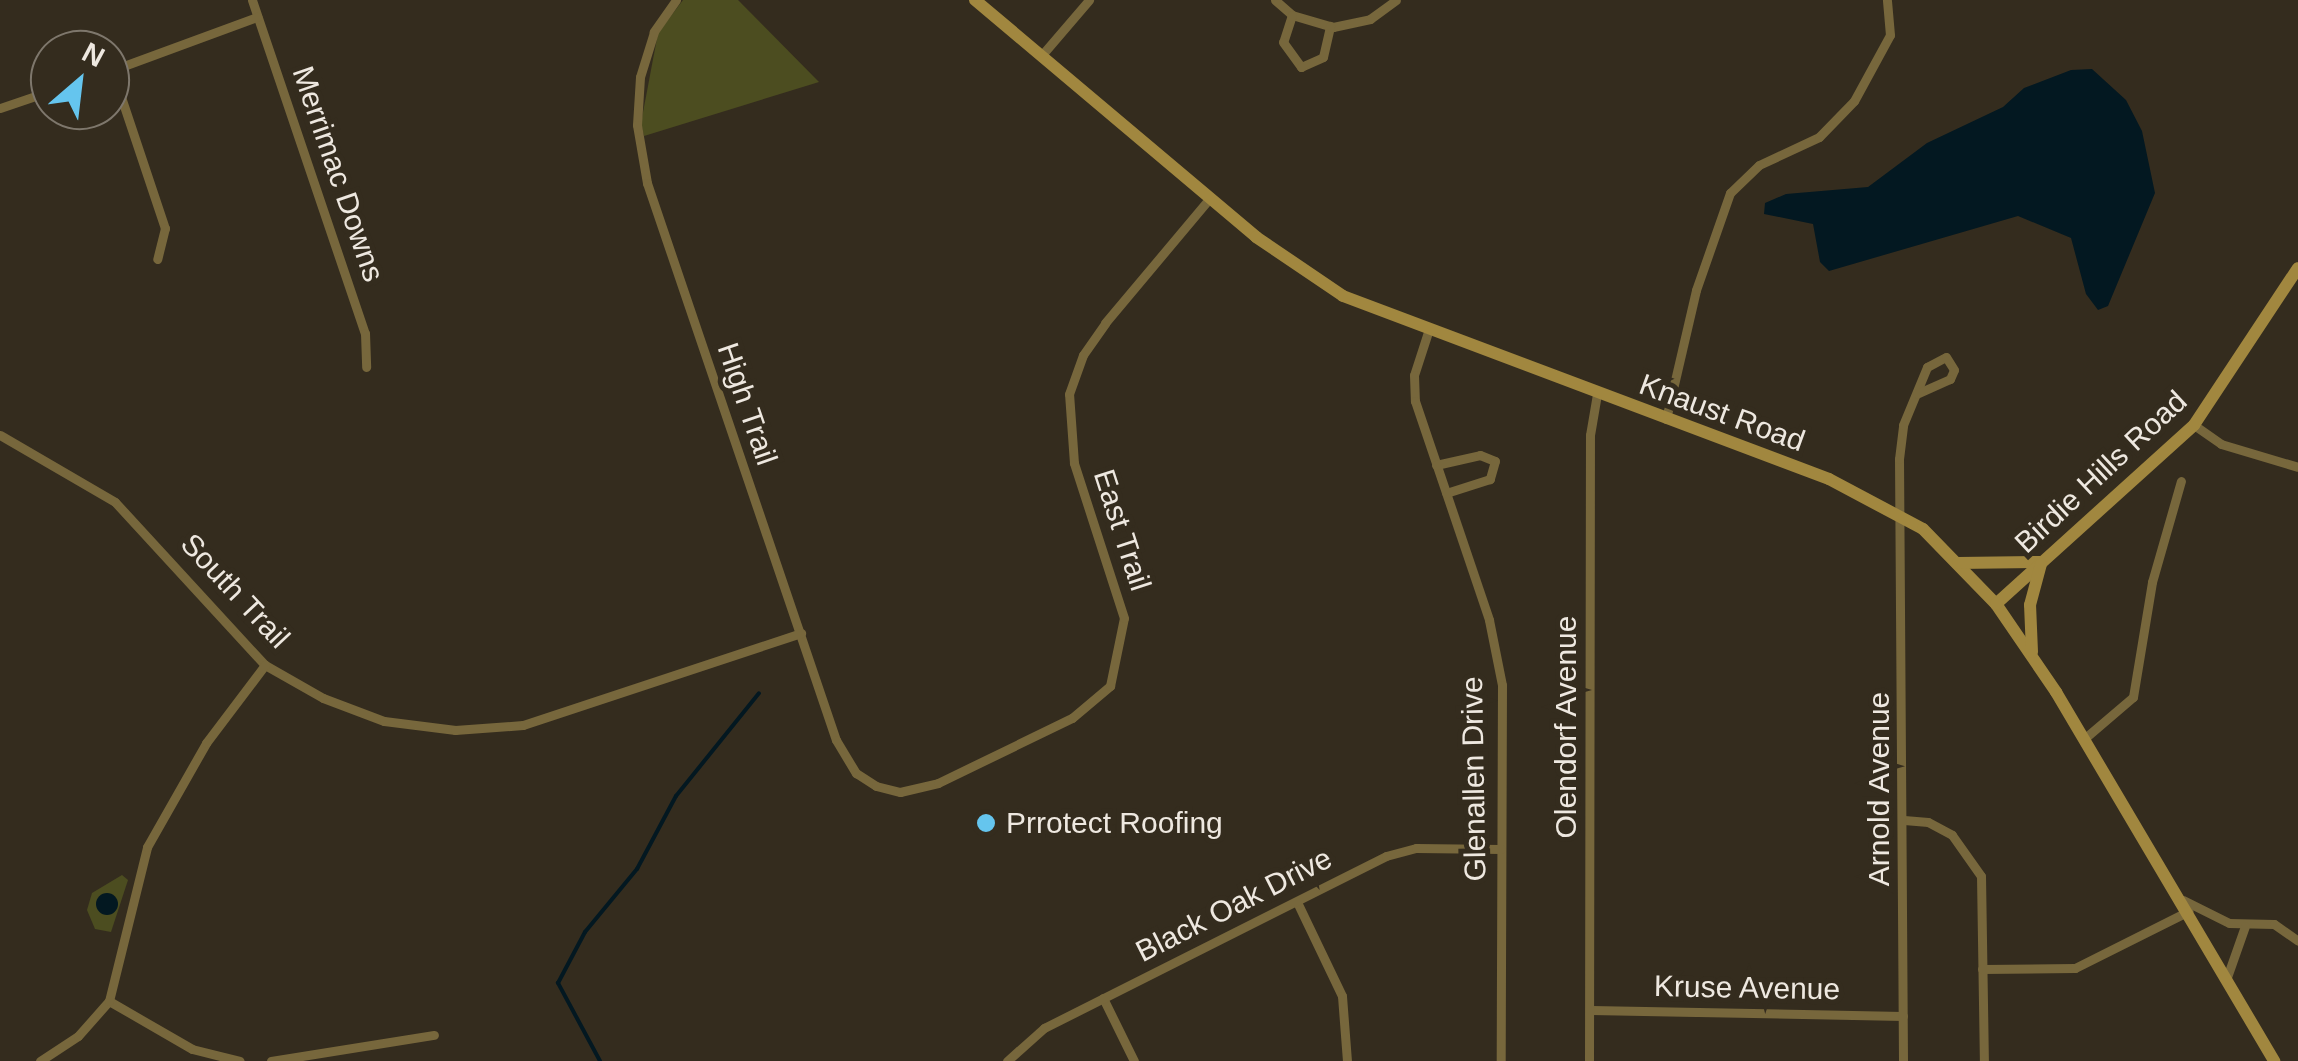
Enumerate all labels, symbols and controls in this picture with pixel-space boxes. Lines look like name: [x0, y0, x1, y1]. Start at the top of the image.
north arrow: [30, 30, 130, 130]
text: N: [77, 36, 110, 73]
street label: Merrimac Downs: [284, 62, 392, 286]
street label: High Trail: [709, 338, 785, 470]
street label: Knaust Road: [1634, 366, 1810, 460]
street label: Birdie Hills Road: [2008, 383, 2194, 561]
street label: East Trail: [1085, 465, 1159, 595]
street label: South Trail: [173, 526, 297, 656]
street label: Olendorf Avenue: [1548, 615, 1584, 839]
street label: Glenallen Drive: [1454, 676, 1494, 882]
street label: Arnold Avenue: [1861, 691, 1897, 887]
place label: Prrotect Roofing: [1006, 805, 1223, 841]
marker: Prrotect Roofing: [975, 812, 997, 834]
street label: Black Oak Drive: [1130, 840, 1338, 970]
street label: Kruse Avenue: [1653, 968, 1841, 1008]

